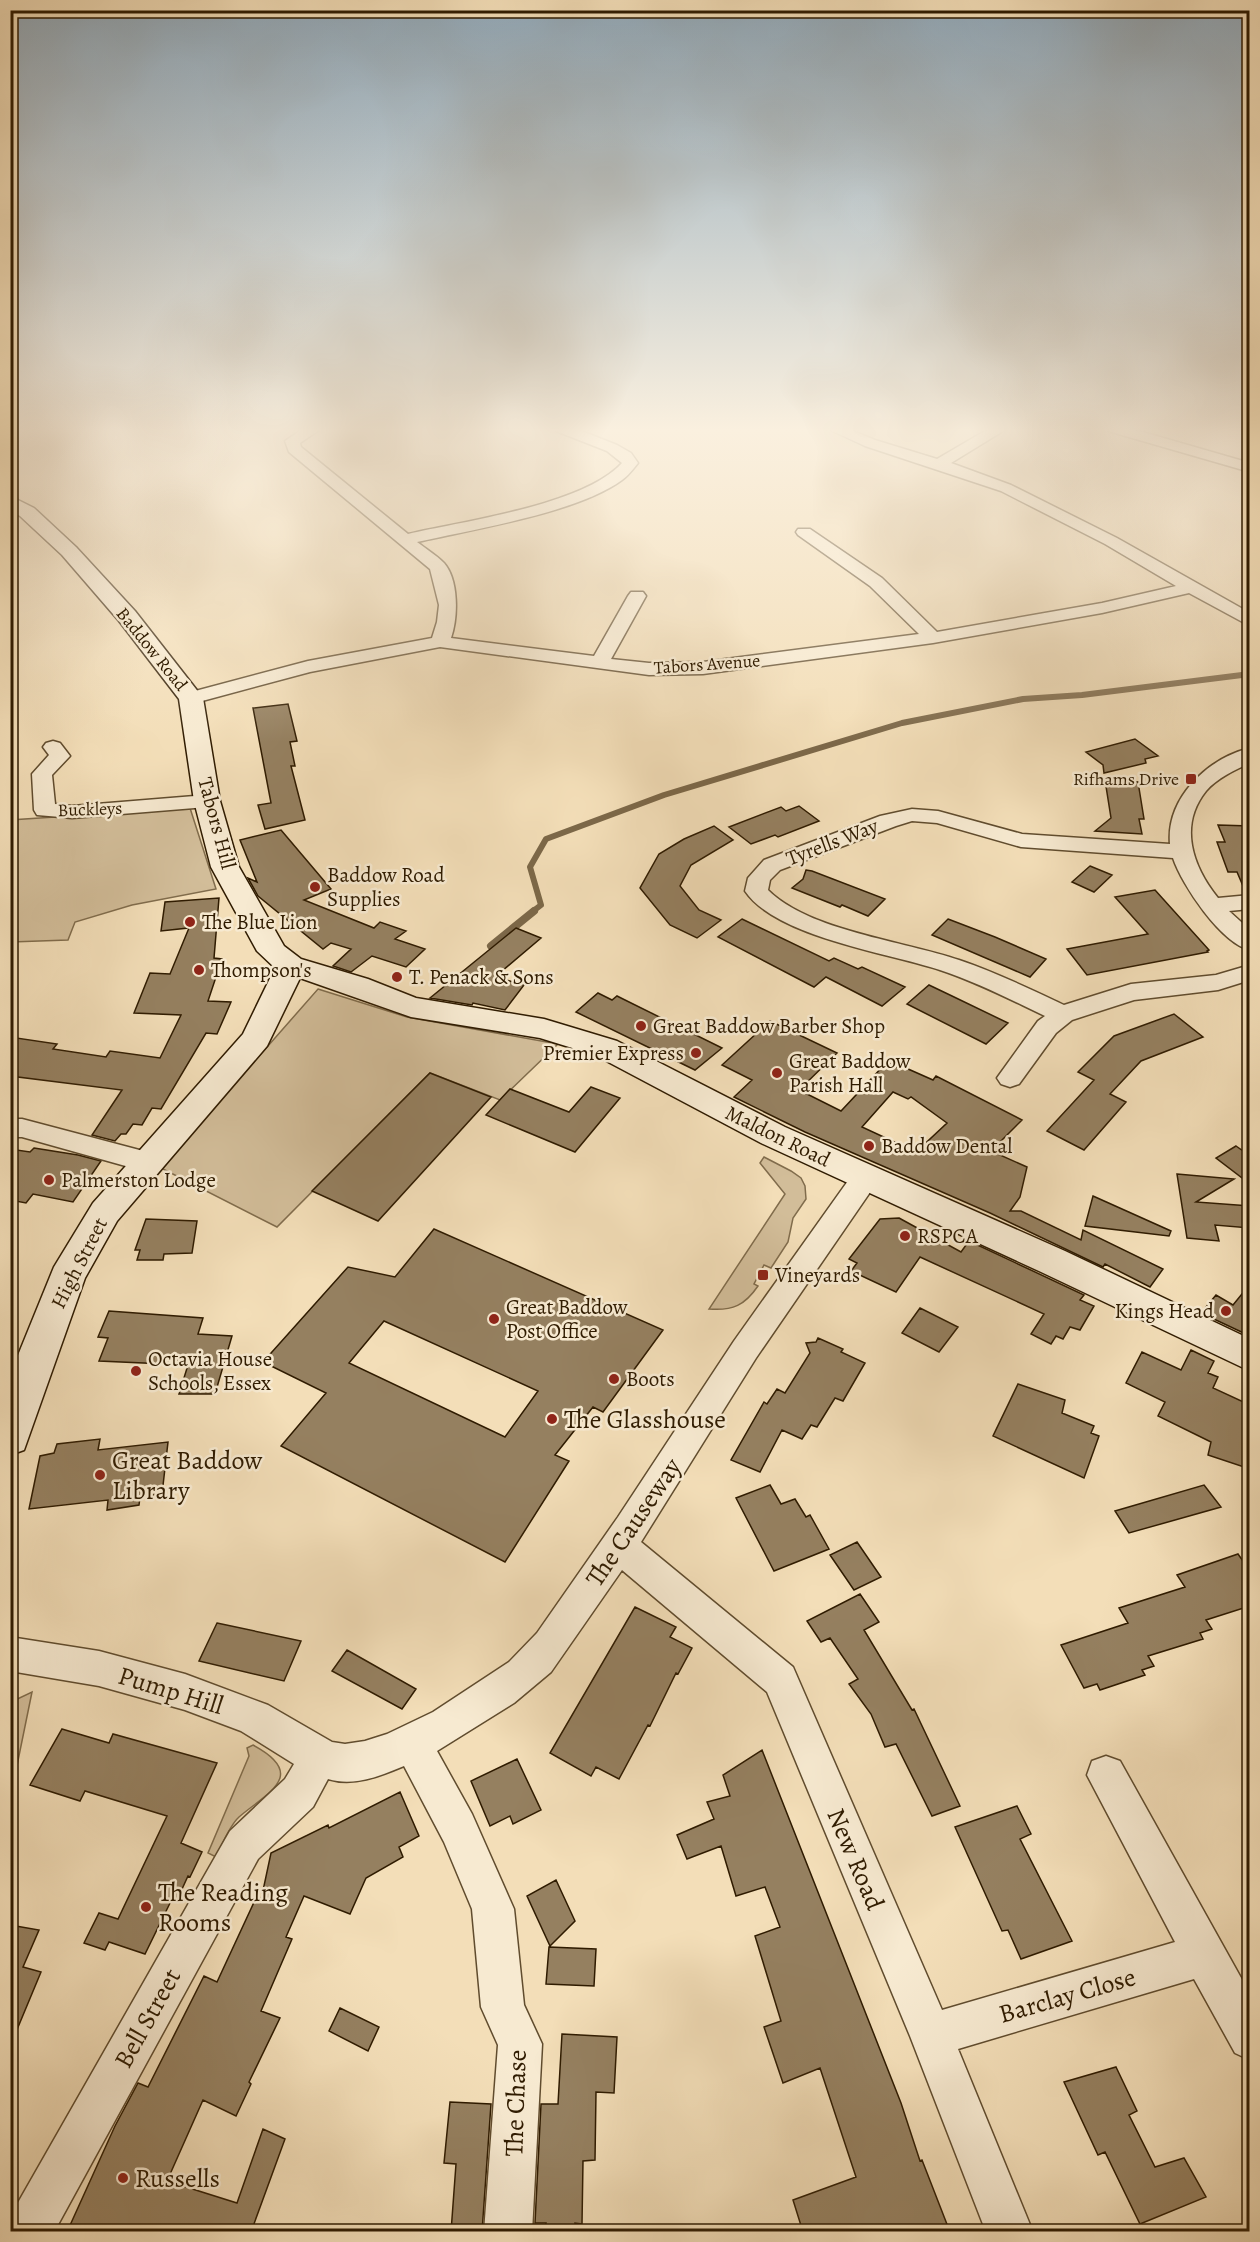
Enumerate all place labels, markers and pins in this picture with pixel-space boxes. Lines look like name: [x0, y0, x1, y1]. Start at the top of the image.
place label: Rifhams Drive: [1073, 767, 1179, 791]
marker: Rifhams Drive: [1184, 772, 1198, 786]
place label: Baddow Road Supplies: [327, 861, 445, 913]
marker: Baddow Road Supplies: [308, 880, 322, 894]
place label: The Blue Lion: [202, 908, 317, 936]
marker: The Blue Lion: [183, 915, 197, 929]
place label: Thompson's: [211, 956, 312, 984]
marker: Thompson's: [192, 963, 206, 977]
place label: T. Penack & Sons: [409, 963, 554, 991]
marker: T. Penack & Sons: [390, 970, 404, 984]
place label: Great Baddow Barber Shop: [653, 1012, 885, 1040]
marker: Great Baddow Barber Shop: [634, 1019, 648, 1033]
place label: Premier Express: [543, 1039, 684, 1067]
marker: Premier Express: [689, 1046, 703, 1060]
place label: Great Baddow Parish Hall: [789, 1047, 911, 1099]
marker: Great Baddow Parish Hall: [770, 1066, 784, 1080]
place label: Baddow Dental: [881, 1132, 1012, 1160]
marker: Baddow Dental: [862, 1139, 876, 1153]
place label: Palmerston Lodge: [61, 1166, 216, 1194]
marker: Palmerston Lodge: [42, 1173, 56, 1187]
place label: RSPCA: [917, 1222, 979, 1250]
marker: RSPCA: [898, 1229, 912, 1243]
place label: Vineyards: [774, 1261, 860, 1289]
marker: Vineyards: [756, 1268, 770, 1282]
place label: Great Baddow Post Office: [506, 1293, 628, 1345]
place label: Kings Head: [1114, 1297, 1215, 1325]
marker: Kings Head: [1219, 1304, 1233, 1318]
marker: Great Baddow Post Office: [487, 1312, 501, 1326]
place label: Octavia House Schools, Essex: [148, 1345, 272, 1397]
marker: Octavia House Schools, Essex: [129, 1364, 143, 1378]
place label: Boots: [626, 1365, 675, 1393]
marker: Boots: [607, 1372, 621, 1386]
place label: The Glasshouse: [564, 1402, 726, 1437]
marker: The Glasshouse: [545, 1412, 559, 1426]
place label: Great Baddow Library: [112, 1443, 263, 1508]
marker: Great Baddow Library: [93, 1468, 107, 1482]
place label: The Reading Rooms: [158, 1875, 288, 1940]
marker: The Reading Rooms: [139, 1900, 153, 1914]
place label: Russells: [135, 2161, 220, 2196]
marker: Russells: [116, 2171, 130, 2185]

